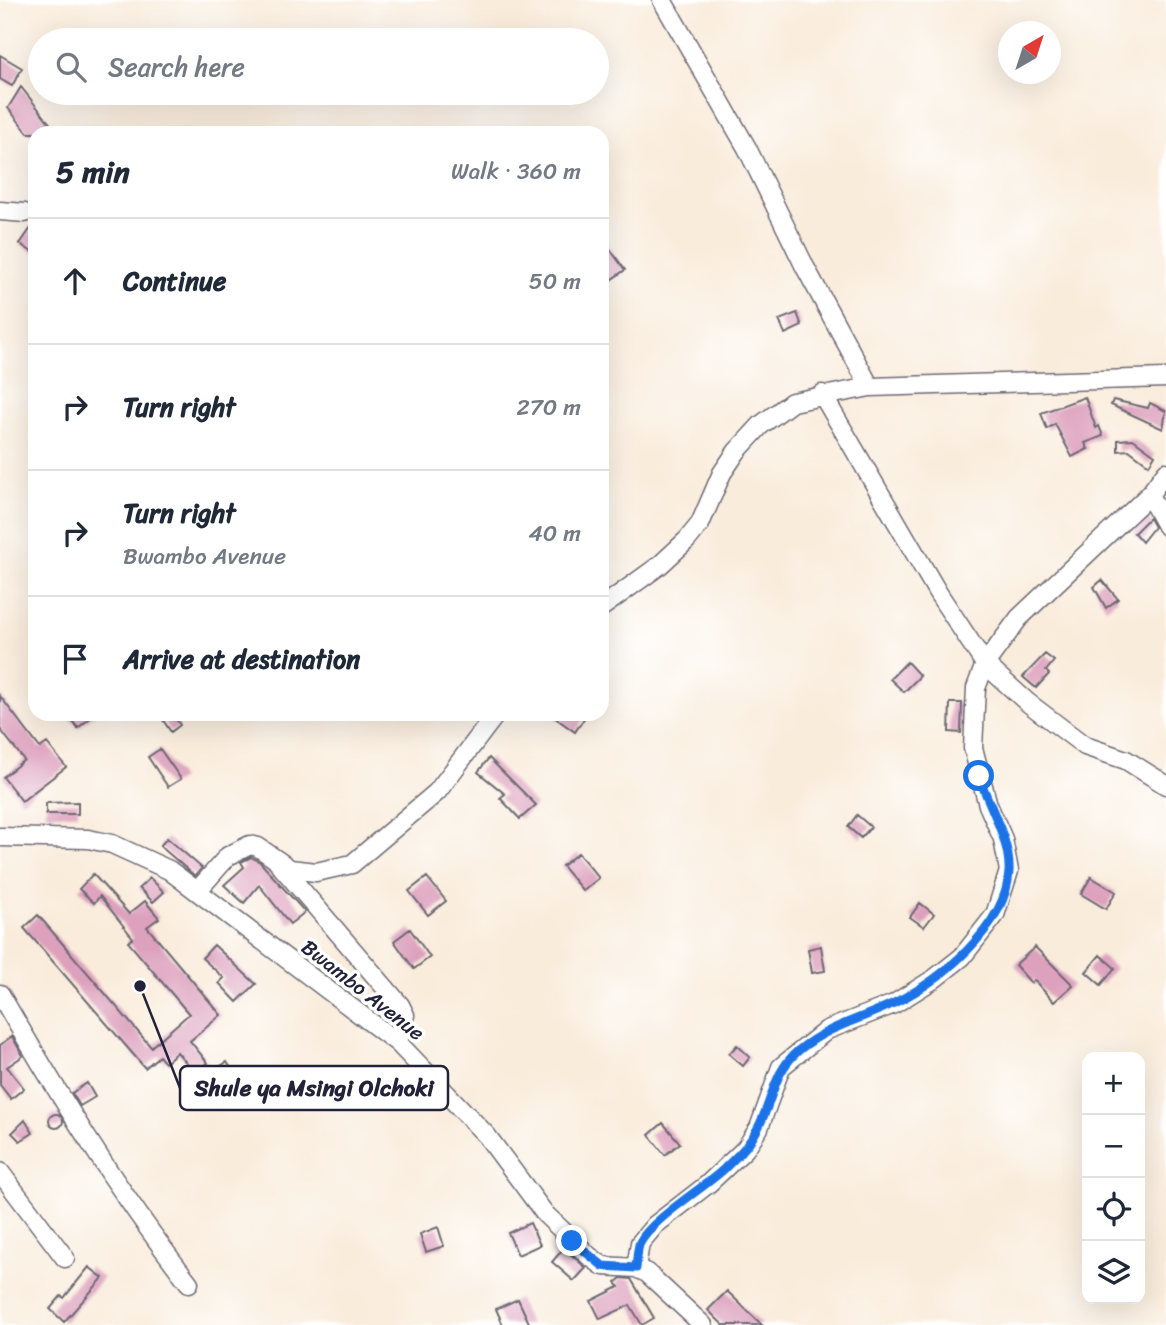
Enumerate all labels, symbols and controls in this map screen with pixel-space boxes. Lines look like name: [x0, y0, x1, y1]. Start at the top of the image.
north arrow: [998, 21, 1061, 84]
search box: [28, 28, 609, 105]
text: Search here: [108, 44, 245, 90]
icon: search: [52, 48, 90, 86]
text: 5 min: [56, 145, 130, 199]
text: Walk · 360 m: [451, 151, 581, 192]
text: Continue: [123, 258, 226, 304]
text: 50 m: [529, 261, 581, 302]
icon: ahead: [56, 262, 94, 300]
text: Turn right: [123, 384, 236, 430]
text: 270 m: [516, 387, 581, 428]
icon: right: [56, 388, 94, 426]
text: Turn right: [123, 490, 236, 536]
text: 40 m: [528, 513, 581, 554]
icon: right: [56, 514, 94, 552]
text: Bwambo Avenue: [123, 536, 286, 577]
text: Arrive at destination: [123, 636, 360, 682]
icon: arrive: [56, 640, 94, 678]
route start: [963, 760, 994, 791]
street label: Bwambo Avenue: [293, 929, 433, 1051]
map controls: [1082, 1052, 1145, 1304]
button: +: [1082, 1052, 1145, 1115]
callout: Shule ya Msingi Olchoki: [180, 1066, 448, 1110]
text: Shule ya Msingi Olchoki: [193, 1068, 435, 1109]
button: −: [1082, 1115, 1145, 1178]
button: locate: [1082, 1178, 1145, 1241]
route end: [556, 1225, 587, 1256]
button: layers: [1082, 1241, 1145, 1304]

